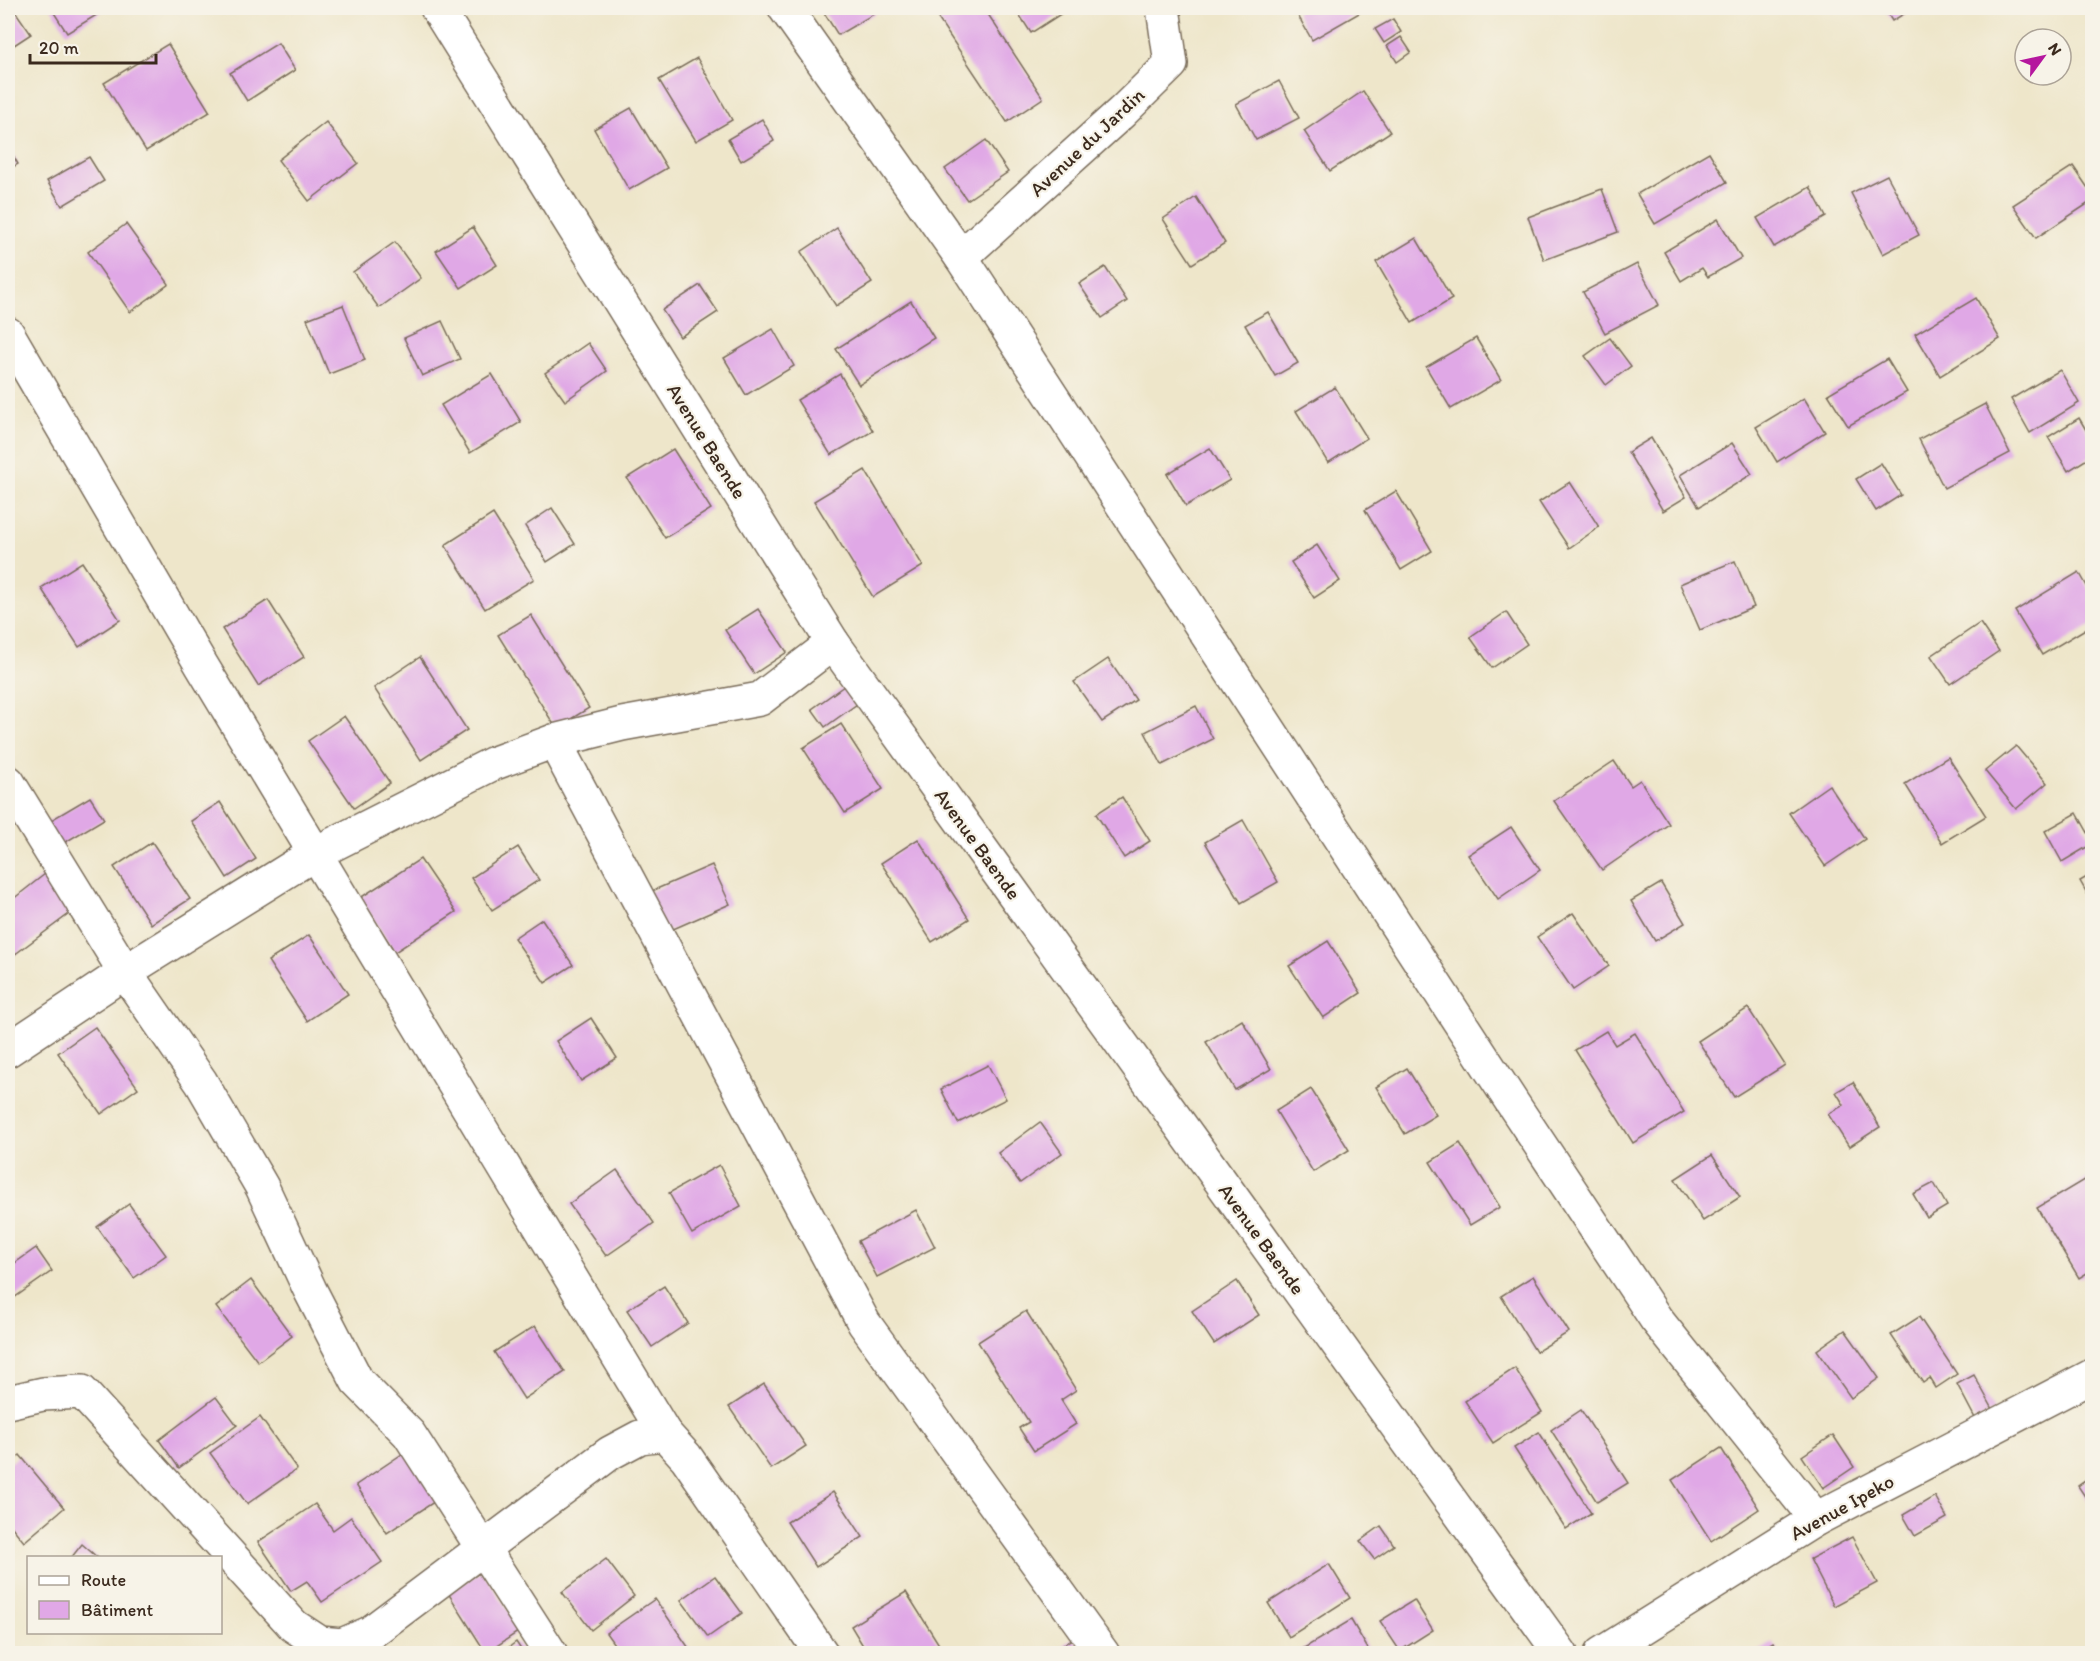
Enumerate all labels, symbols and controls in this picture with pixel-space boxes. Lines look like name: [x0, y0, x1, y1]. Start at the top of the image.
scale bar: [30, 27, 156, 65]
north arrow: [2013, 27, 2073, 87]
text: 20 m: [39, 37, 79, 59]
text: N: [2044, 39, 2066, 59]
street label: Avenue du Jardin: [1025, 83, 1149, 201]
street label: Avenue Baende: [662, 379, 752, 503]
street label: Avenue Baende: [930, 784, 1026, 904]
street label: Avenue Baende: [1214, 1179, 1310, 1299]
street label: Avenue Ipeko: [1786, 1469, 1898, 1545]
legend: [27, 1556, 222, 1634]
text: Route: [81, 1569, 126, 1591]
text: Bâtiment: [81, 1599, 154, 1621]

